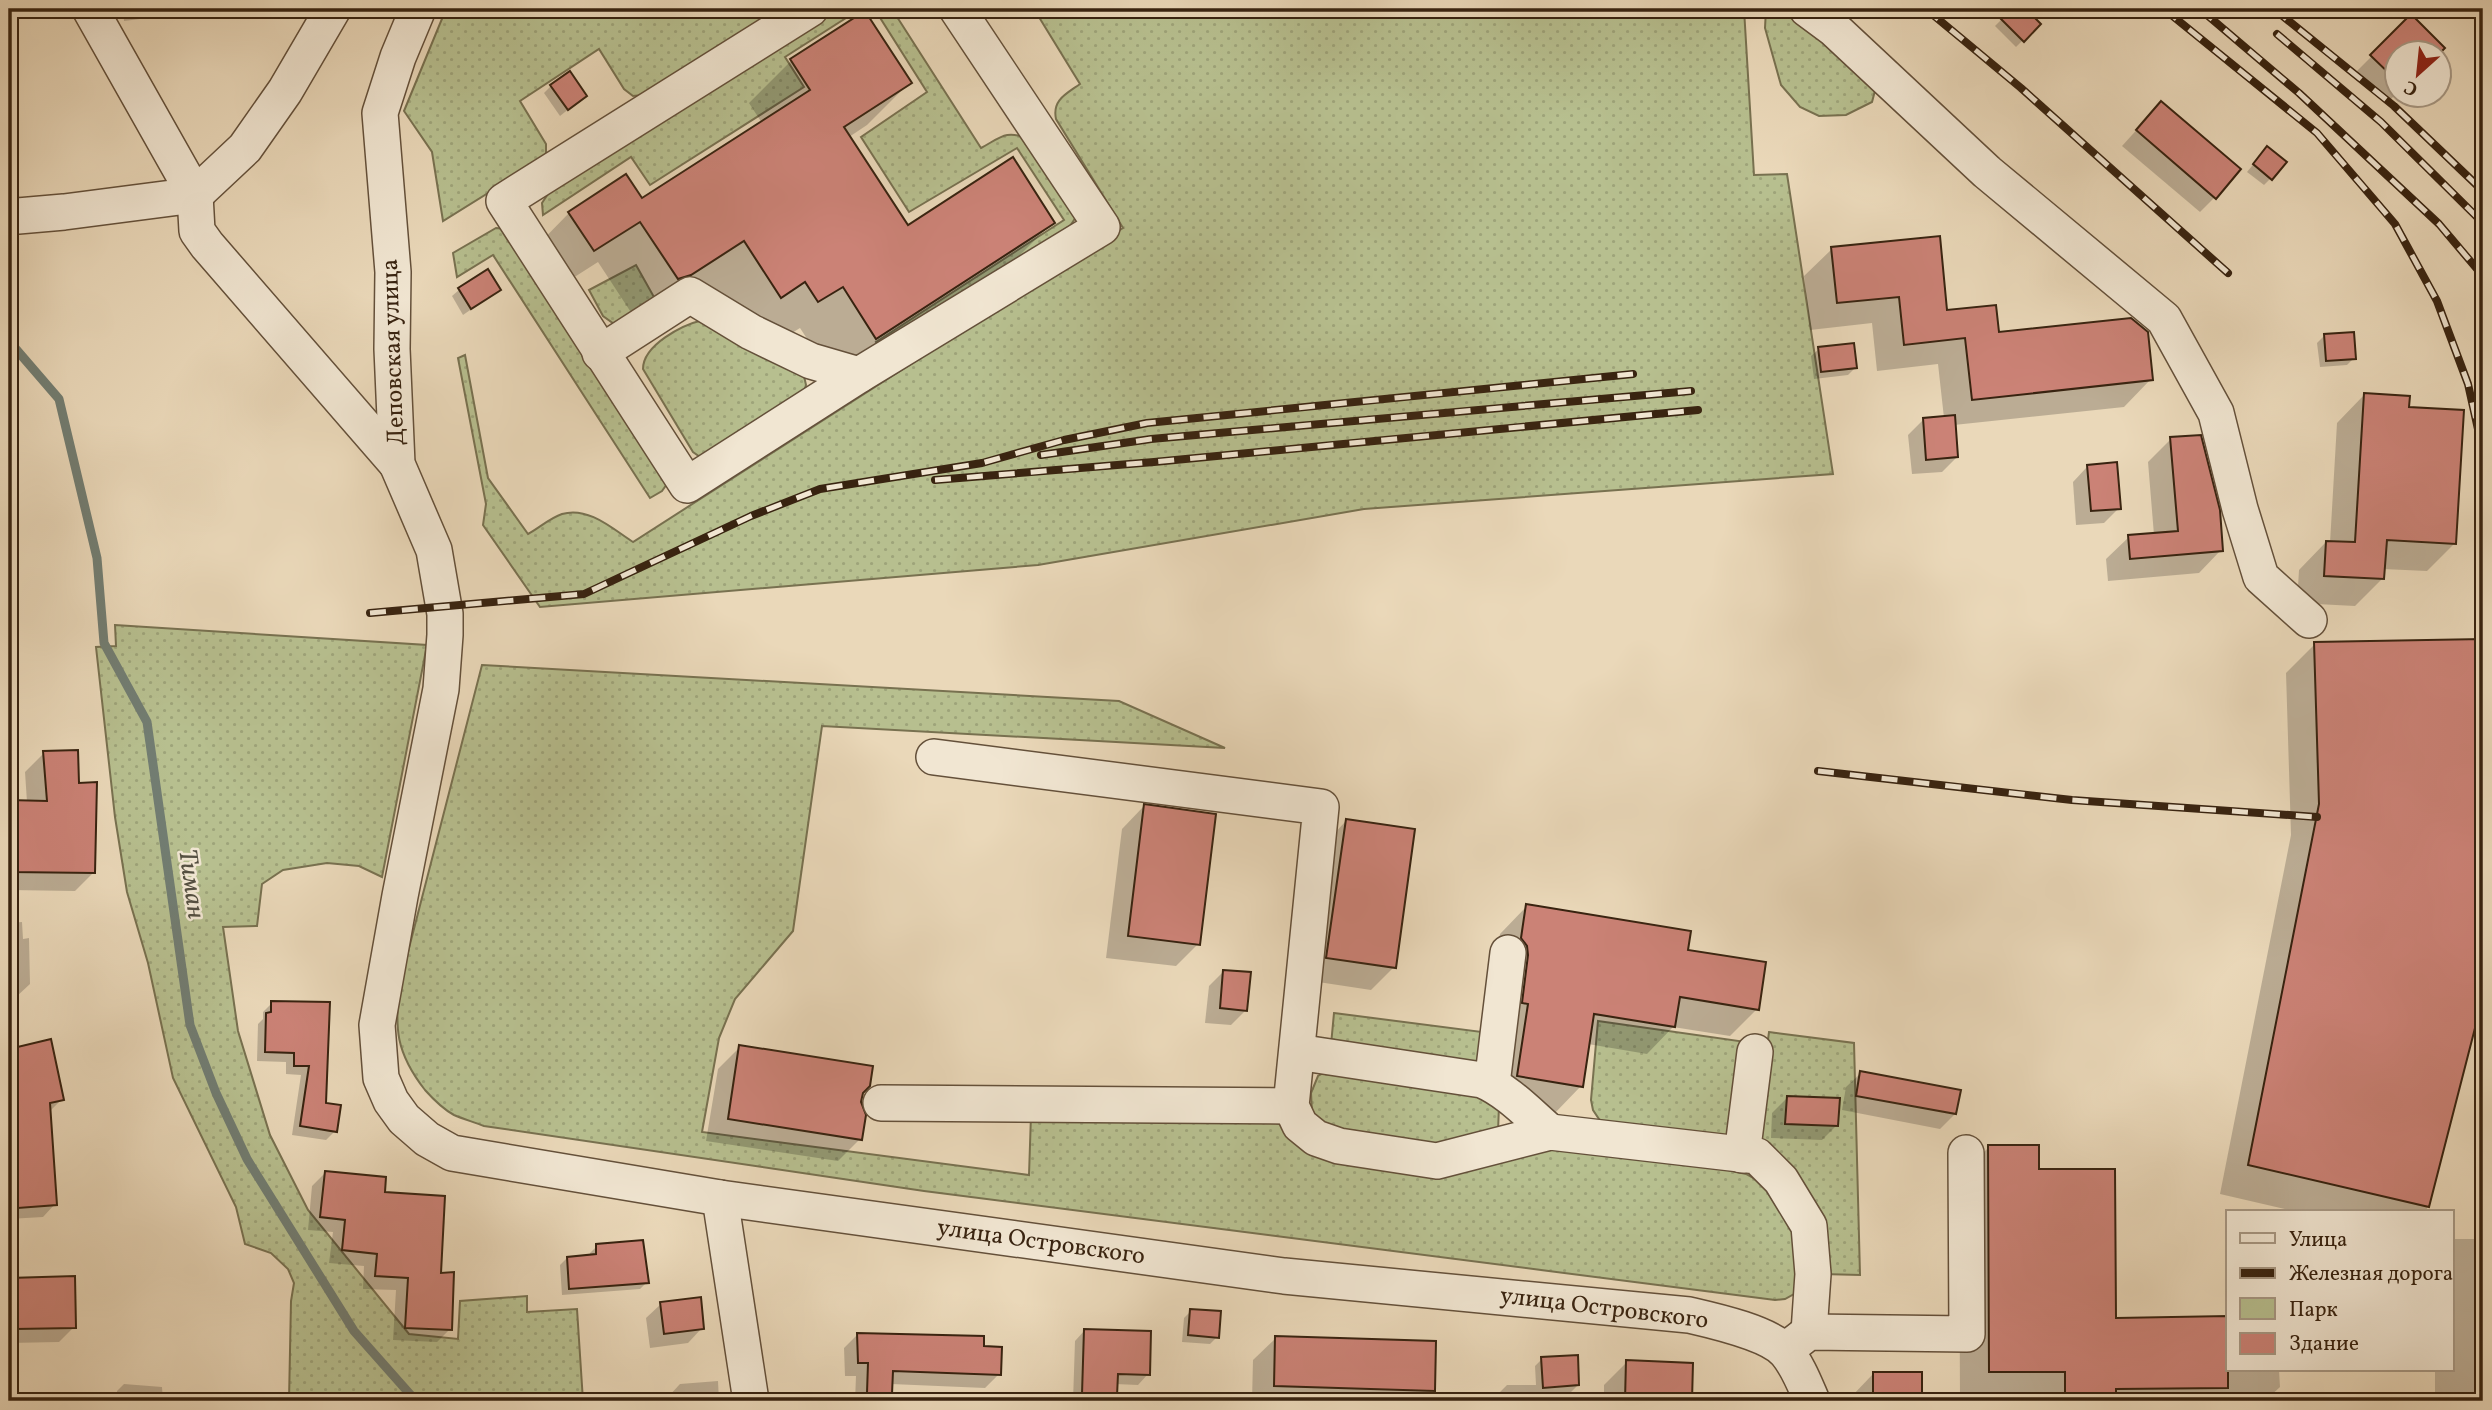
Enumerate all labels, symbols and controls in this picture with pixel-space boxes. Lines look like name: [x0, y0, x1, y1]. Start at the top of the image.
north arrow: [2384, 38, 2454, 108]
text: С: [2400, 73, 2423, 102]
street label: Деповская улица: [374, 258, 414, 446]
water label: Тиман: [168, 847, 214, 921]
legend: [2226, 1210, 2454, 1372]
street label: улица Островского: [935, 1212, 1147, 1274]
text: Улица: [2289, 1226, 2347, 1255]
text: Железная дорога: [2289, 1260, 2453, 1289]
street label: улица Островского: [1498, 1279, 1710, 1339]
text: Парк: [2289, 1296, 2338, 1325]
text: Здание: [2289, 1330, 2359, 1359]

